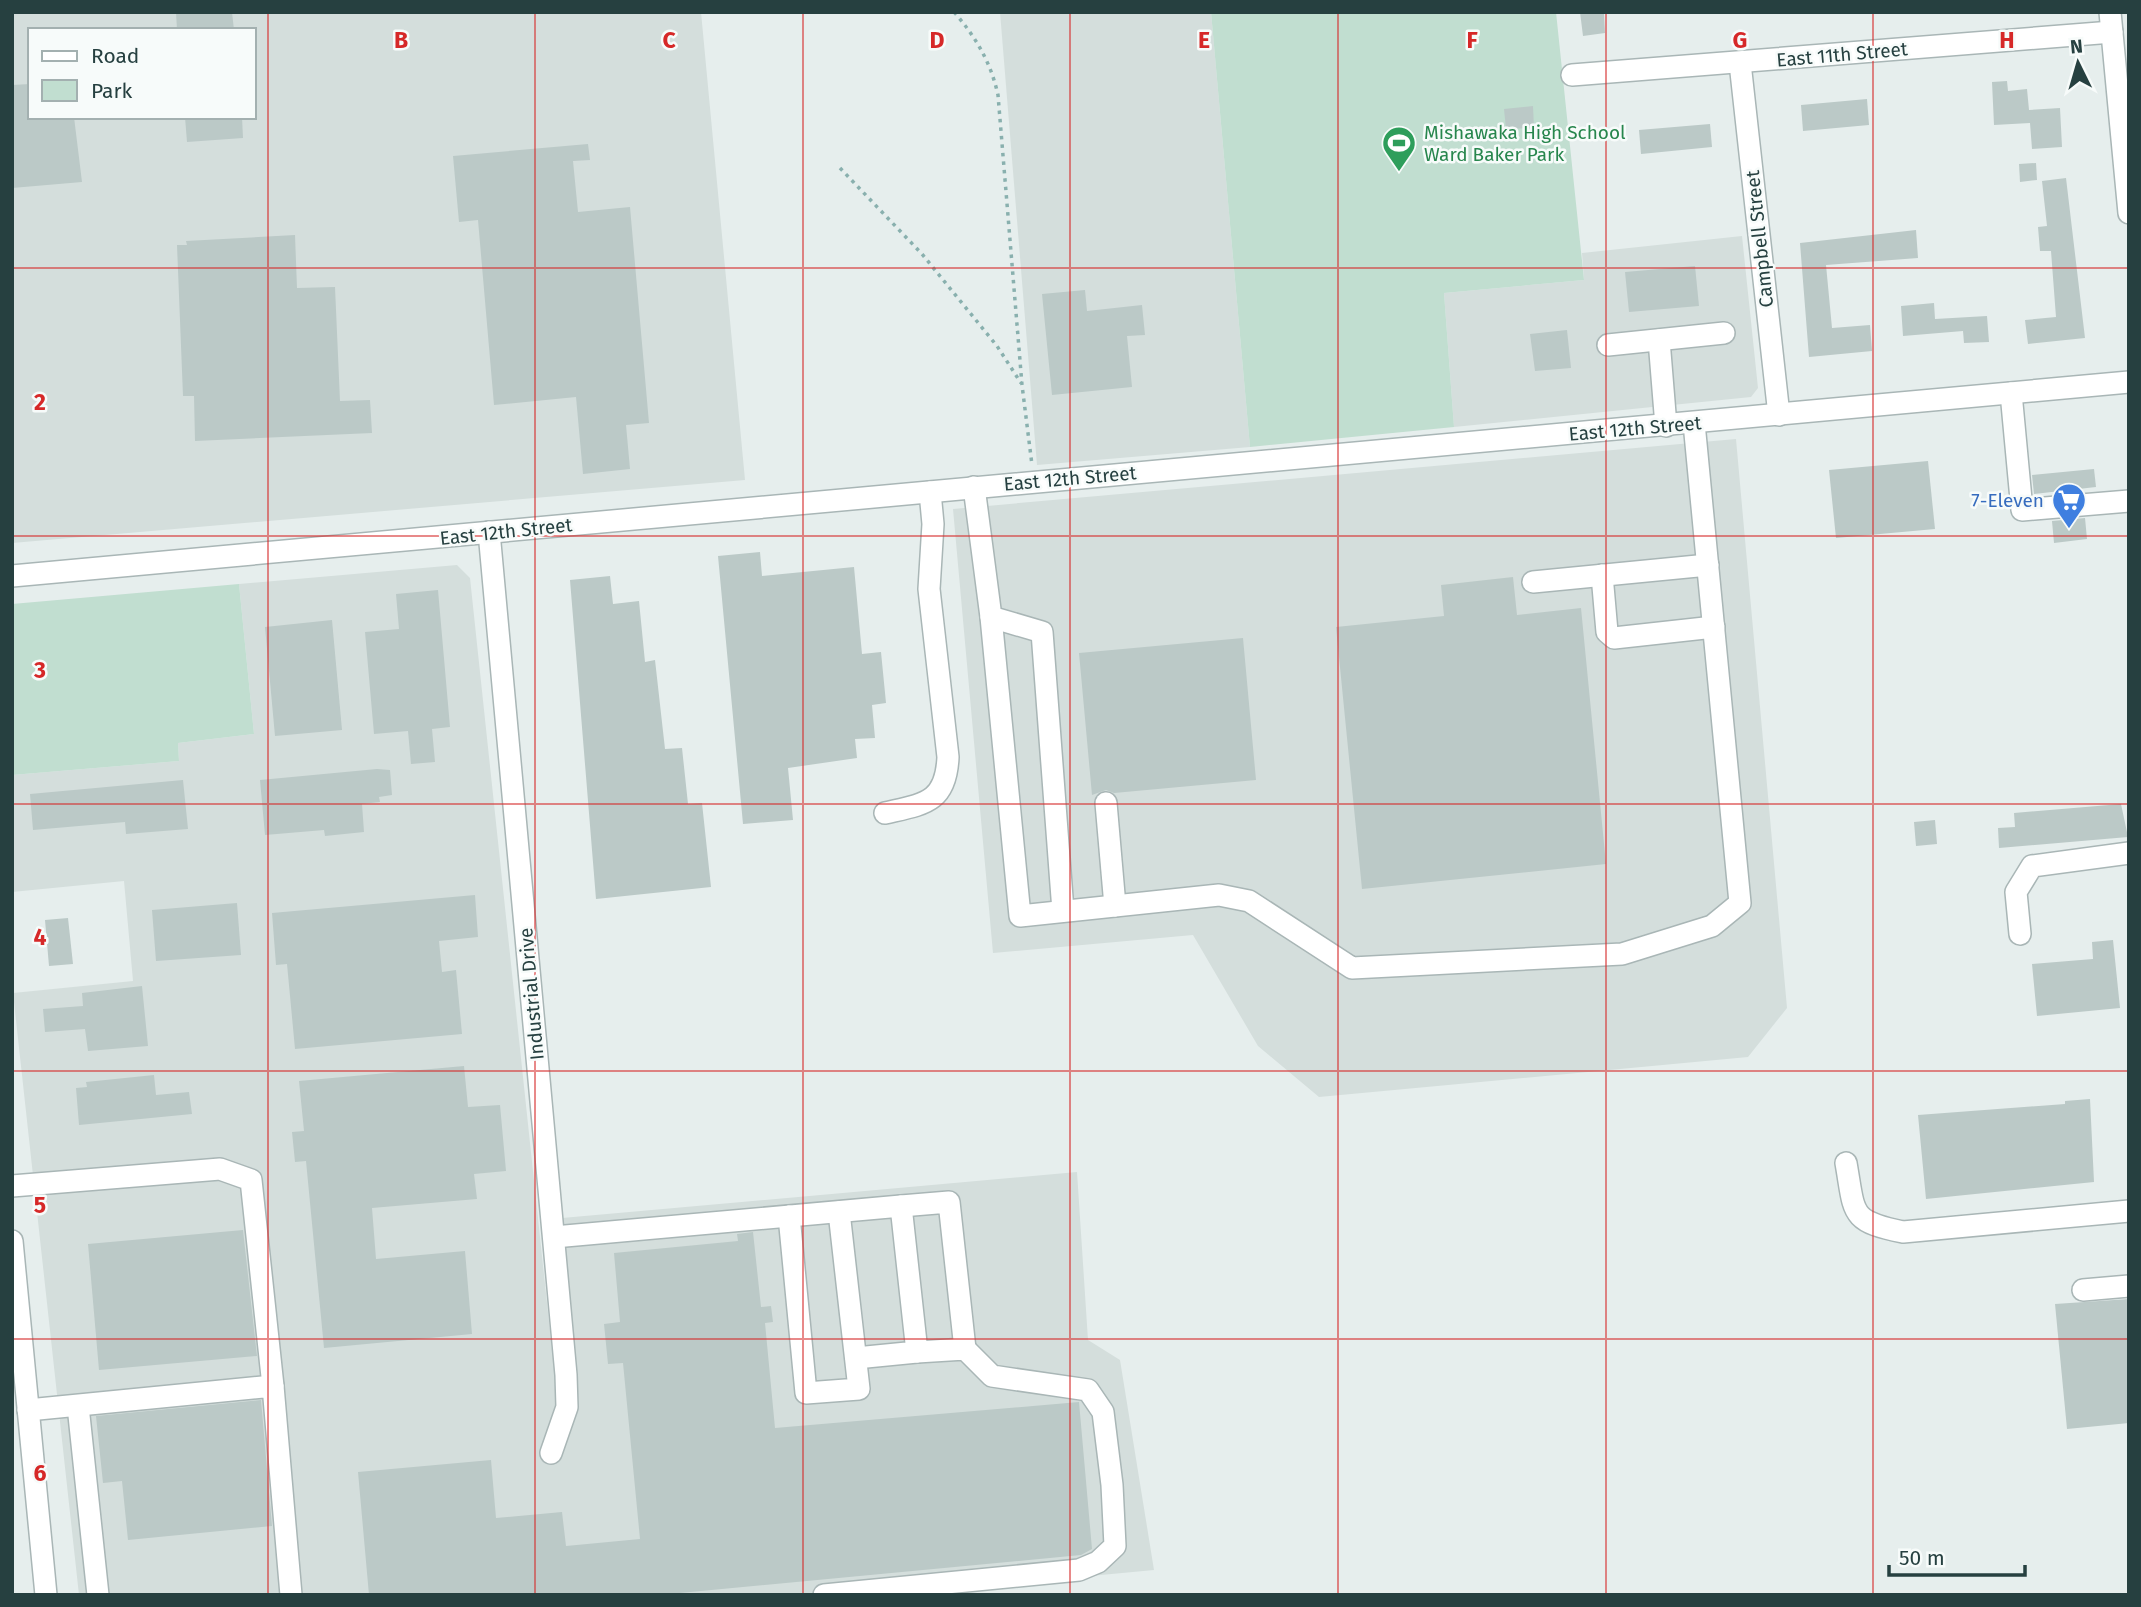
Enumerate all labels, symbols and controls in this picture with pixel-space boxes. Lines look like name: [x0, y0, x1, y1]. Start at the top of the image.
text: B: [394, 26, 408, 54]
text: C: [662, 26, 676, 54]
text: D: [930, 26, 945, 54]
text: E: [1198, 26, 1210, 54]
text: F: [1466, 26, 1478, 54]
text: G: [1733, 26, 1747, 54]
text: H: [1999, 26, 2015, 54]
legend: [28, 28, 256, 119]
north arrow: [2043, 28, 2113, 98]
text: N: [2069, 35, 2084, 59]
street label: East 11th Street: [1775, 37, 1909, 72]
text: Road: [91, 43, 139, 69]
text: Park: [91, 78, 133, 104]
place label: Mishawaka High School Ward Baker Park: [1424, 121, 1626, 166]
sports icon: Mishawaka High School Ward Baker Park: [1380, 124, 1418, 173]
street label: Campbell Street: [1741, 169, 1778, 309]
text: 2: [34, 388, 46, 416]
street label: East 12th Street: [1568, 411, 1702, 446]
street label: East 12th Street: [1003, 461, 1137, 496]
supermarket icon: 7-Eleven: [2050, 481, 2088, 530]
place label: 7-Eleven: [1971, 489, 2044, 512]
street label: East 12th Street: [439, 513, 574, 550]
text: 3: [33, 656, 46, 684]
text: 4: [34, 923, 47, 951]
street label: Industrial Drive: [514, 927, 549, 1061]
text: 5: [34, 1191, 46, 1219]
text: 6: [34, 1459, 47, 1487]
scale bar: [1889, 1534, 2025, 1578]
text: 50 m: [1899, 1545, 1945, 1571]

